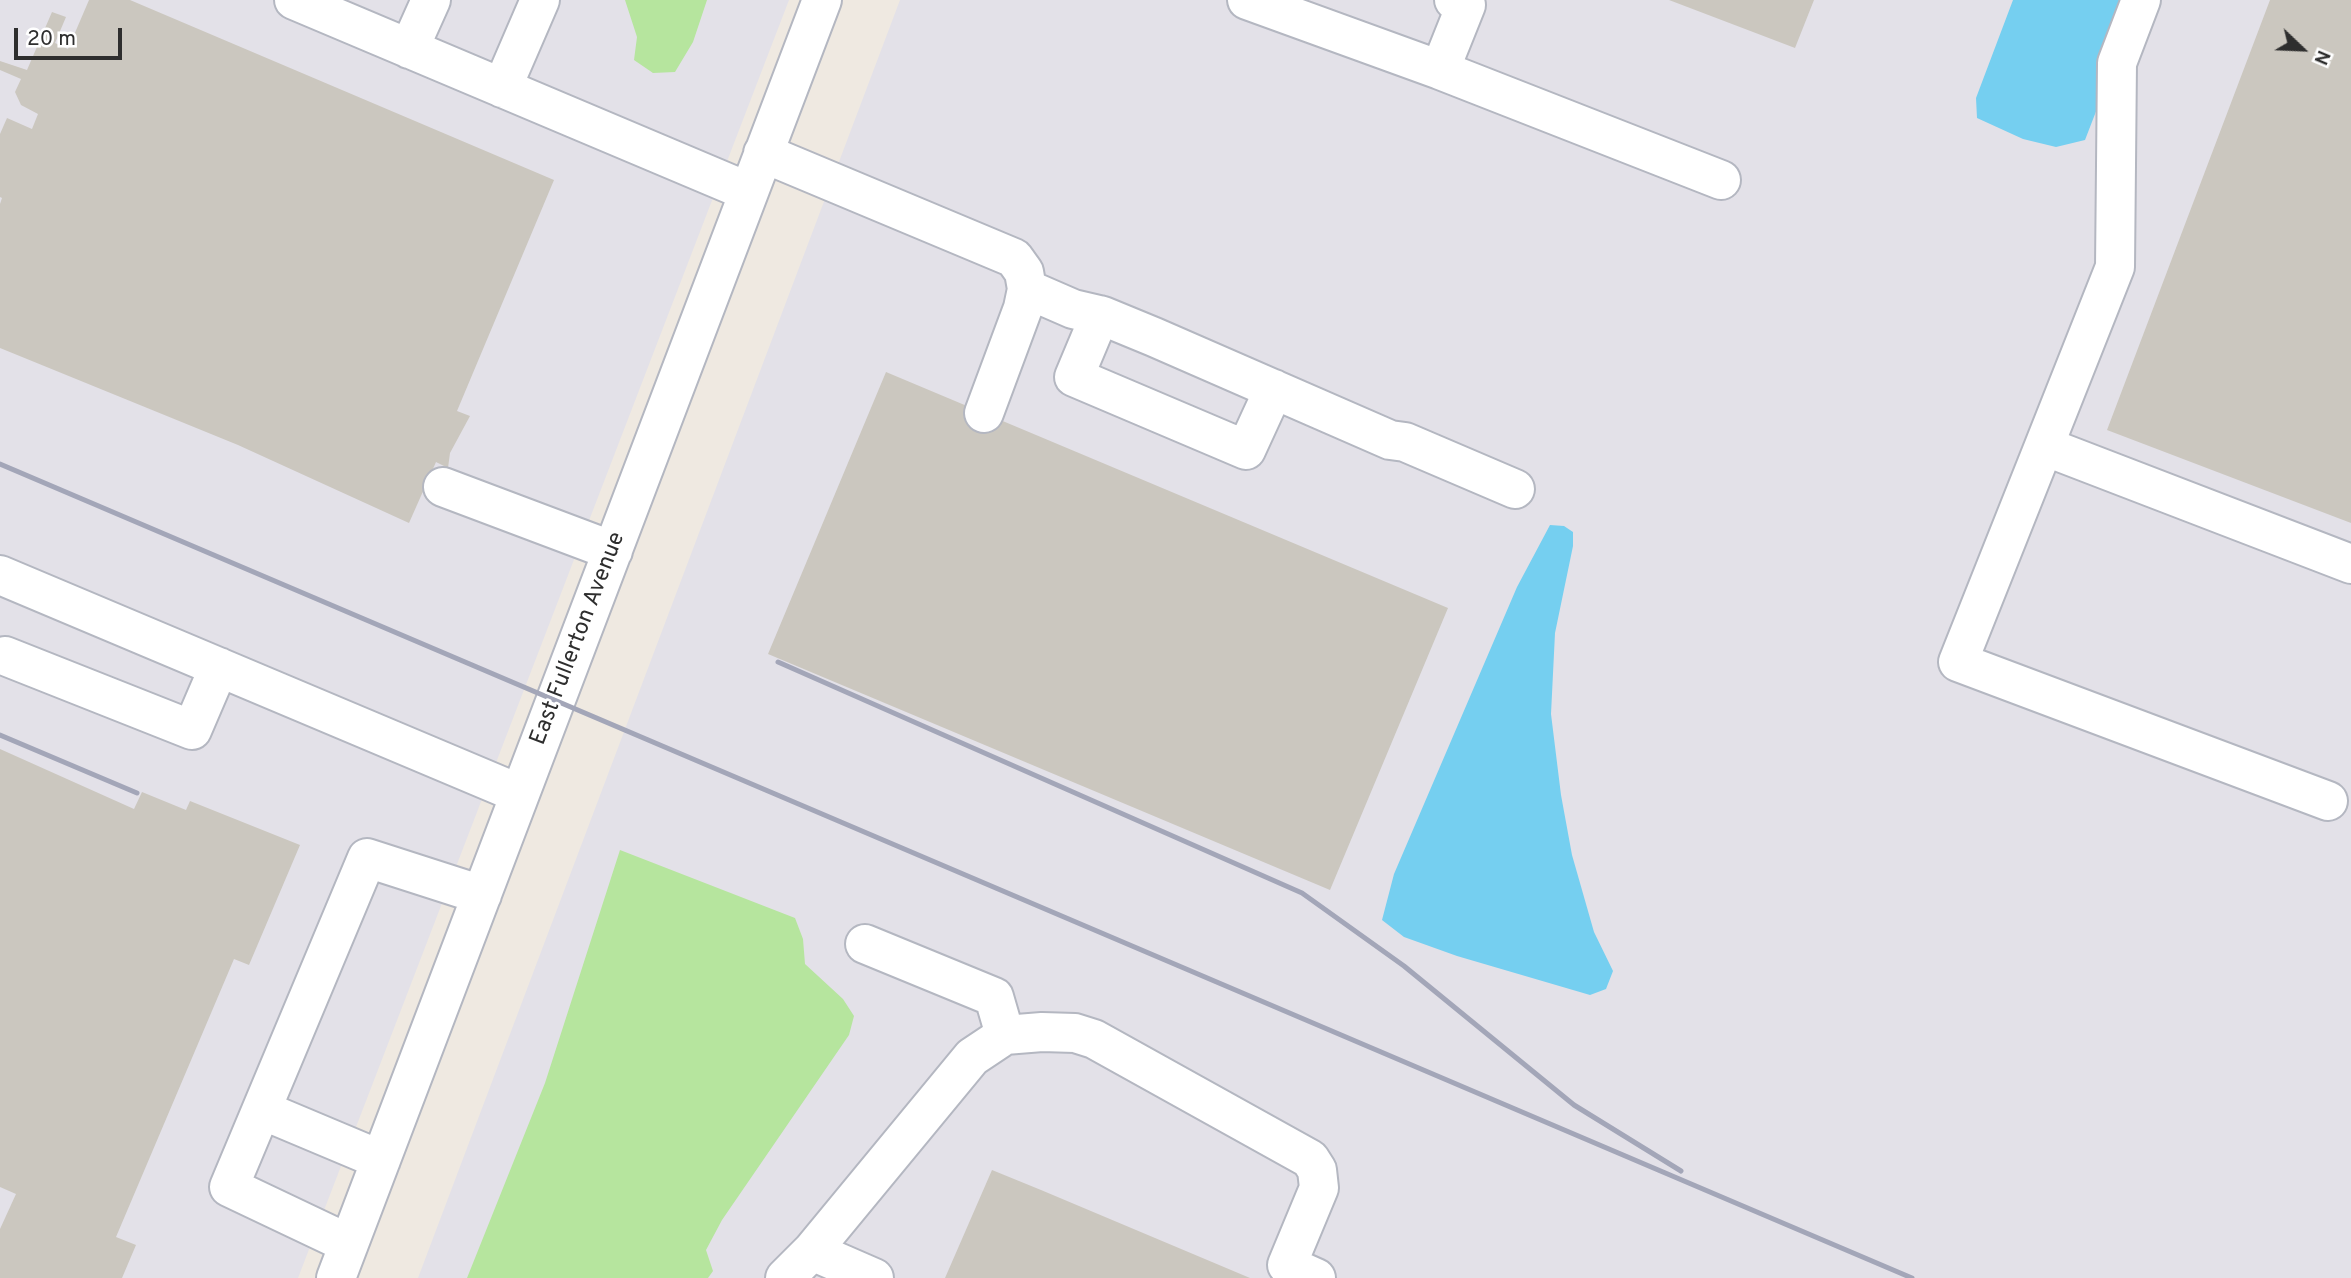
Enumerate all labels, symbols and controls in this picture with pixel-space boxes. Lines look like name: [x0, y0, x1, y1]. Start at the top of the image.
scale bar: [18, 14, 126, 58]
north arrow: [2267, 14, 2337, 84]
text: 20 m: [27, 26, 76, 53]
text: N: [2308, 46, 2335, 68]
street label: East Fullerton Avenue: [526, 529, 632, 749]

